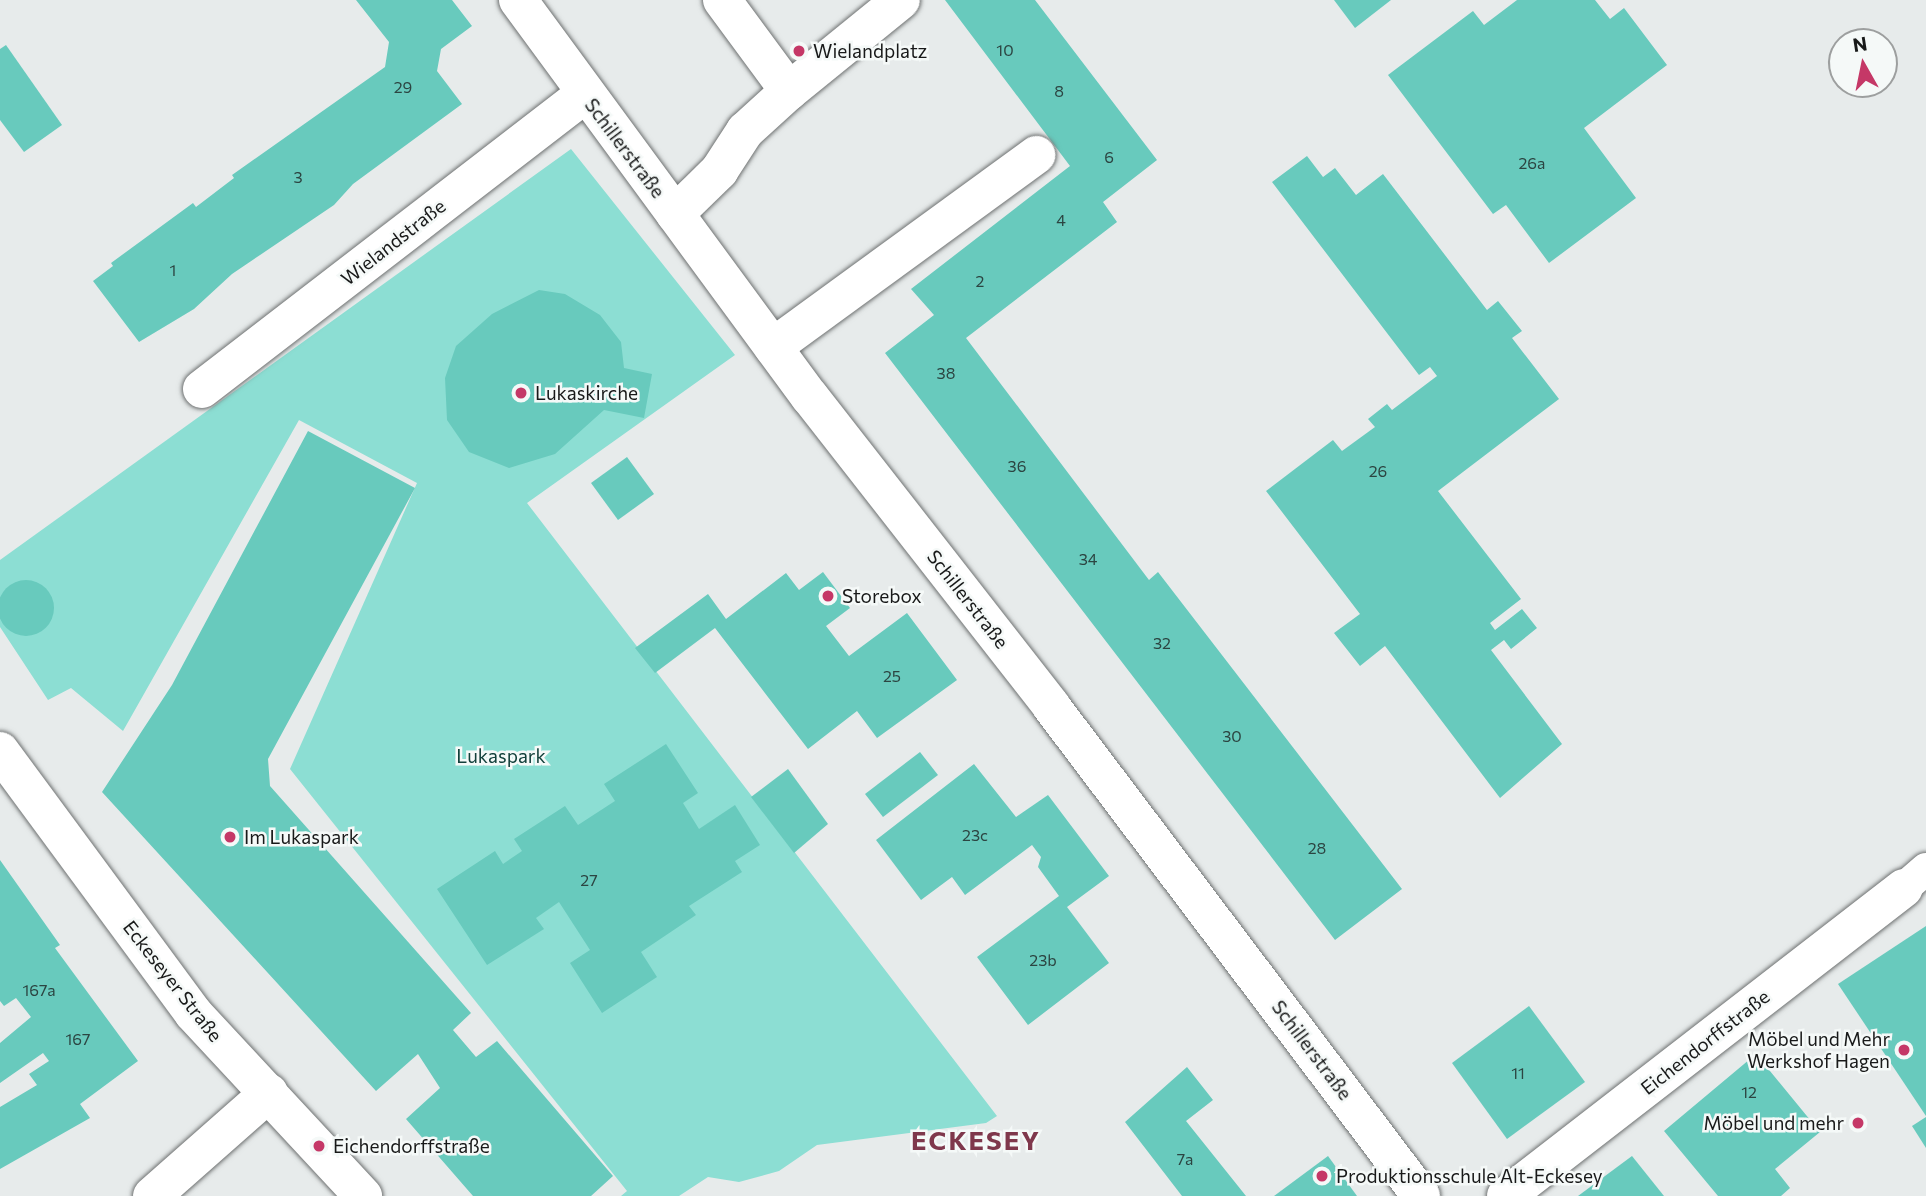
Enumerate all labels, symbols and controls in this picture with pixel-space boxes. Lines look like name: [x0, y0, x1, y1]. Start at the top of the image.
north arrow: [1828, 28, 1898, 98]
text: N: [1851, 31, 1869, 56]
place label: Wielandplatz: [813, 40, 927, 62]
house number: 10: [996, 40, 1014, 60]
marker: Wielandplatz: [791, 43, 807, 59]
house number: 29: [394, 77, 412, 97]
house number: 8: [1054, 81, 1064, 101]
street label: Schillerstraße: [580, 94, 670, 202]
house number: 6: [1104, 147, 1114, 167]
house number: 26a: [1519, 153, 1545, 173]
house number: 3: [293, 167, 303, 187]
street label: Wielandstraße: [336, 194, 450, 290]
house number: 4: [1056, 210, 1066, 230]
house number: 1: [170, 260, 176, 280]
house number: 2: [976, 271, 984, 291]
house number: 38: [937, 363, 955, 383]
place label: Lukaskirche: [535, 382, 638, 404]
marker: Lukaskirche: [513, 385, 529, 401]
house number: 36: [1008, 456, 1026, 476]
house number: 26: [1369, 461, 1387, 481]
street label: Schillerstraße: [923, 545, 1013, 653]
house number: 34: [1079, 549, 1097, 569]
place label: Storebox: [842, 585, 922, 607]
marker: Storebox: [820, 588, 836, 604]
house number: 32: [1153, 633, 1171, 653]
house number: 25: [883, 666, 901, 686]
house number: 30: [1222, 726, 1242, 746]
park label: Lukaspark: [456, 745, 546, 767]
house number: 23c: [962, 825, 988, 845]
place label: Im Lukaspark: [244, 826, 359, 848]
marker: Im Lukaspark: [222, 829, 238, 845]
house number: 28: [1308, 838, 1326, 858]
house number: 27: [580, 870, 598, 890]
street label: Eckeseyer Straße: [119, 916, 227, 1046]
house number: 23b: [1029, 950, 1057, 970]
house number: 167a: [22, 980, 56, 1000]
street label: Eichendorffstraße: [1636, 985, 1774, 1099]
street label: Schillerstraße: [1267, 996, 1357, 1104]
place label: Möbel und Mehr Werkshof Hagen: [1747, 1028, 1890, 1072]
house number: 167: [66, 1029, 90, 1049]
marker: Möbel und Mehr Werkshof Hagen: [1896, 1042, 1912, 1058]
house number: 11: [1511, 1063, 1525, 1083]
house number: 12: [1741, 1082, 1757, 1102]
place label: Möbel und mehr: [1704, 1112, 1844, 1134]
marker: Möbel und mehr: [1850, 1115, 1866, 1131]
district label: ECKESEY: [912, 1124, 1040, 1156]
place label: Eichendorffstraße: [333, 1135, 490, 1157]
marker: Eichendorffstraße: [311, 1138, 327, 1154]
house number: 7a: [1177, 1149, 1193, 1169]
place label: Produktionsschule Alt-Eckesey: [1336, 1165, 1603, 1187]
marker: Produktionsschule Alt-Eckesey: [1314, 1168, 1330, 1184]

